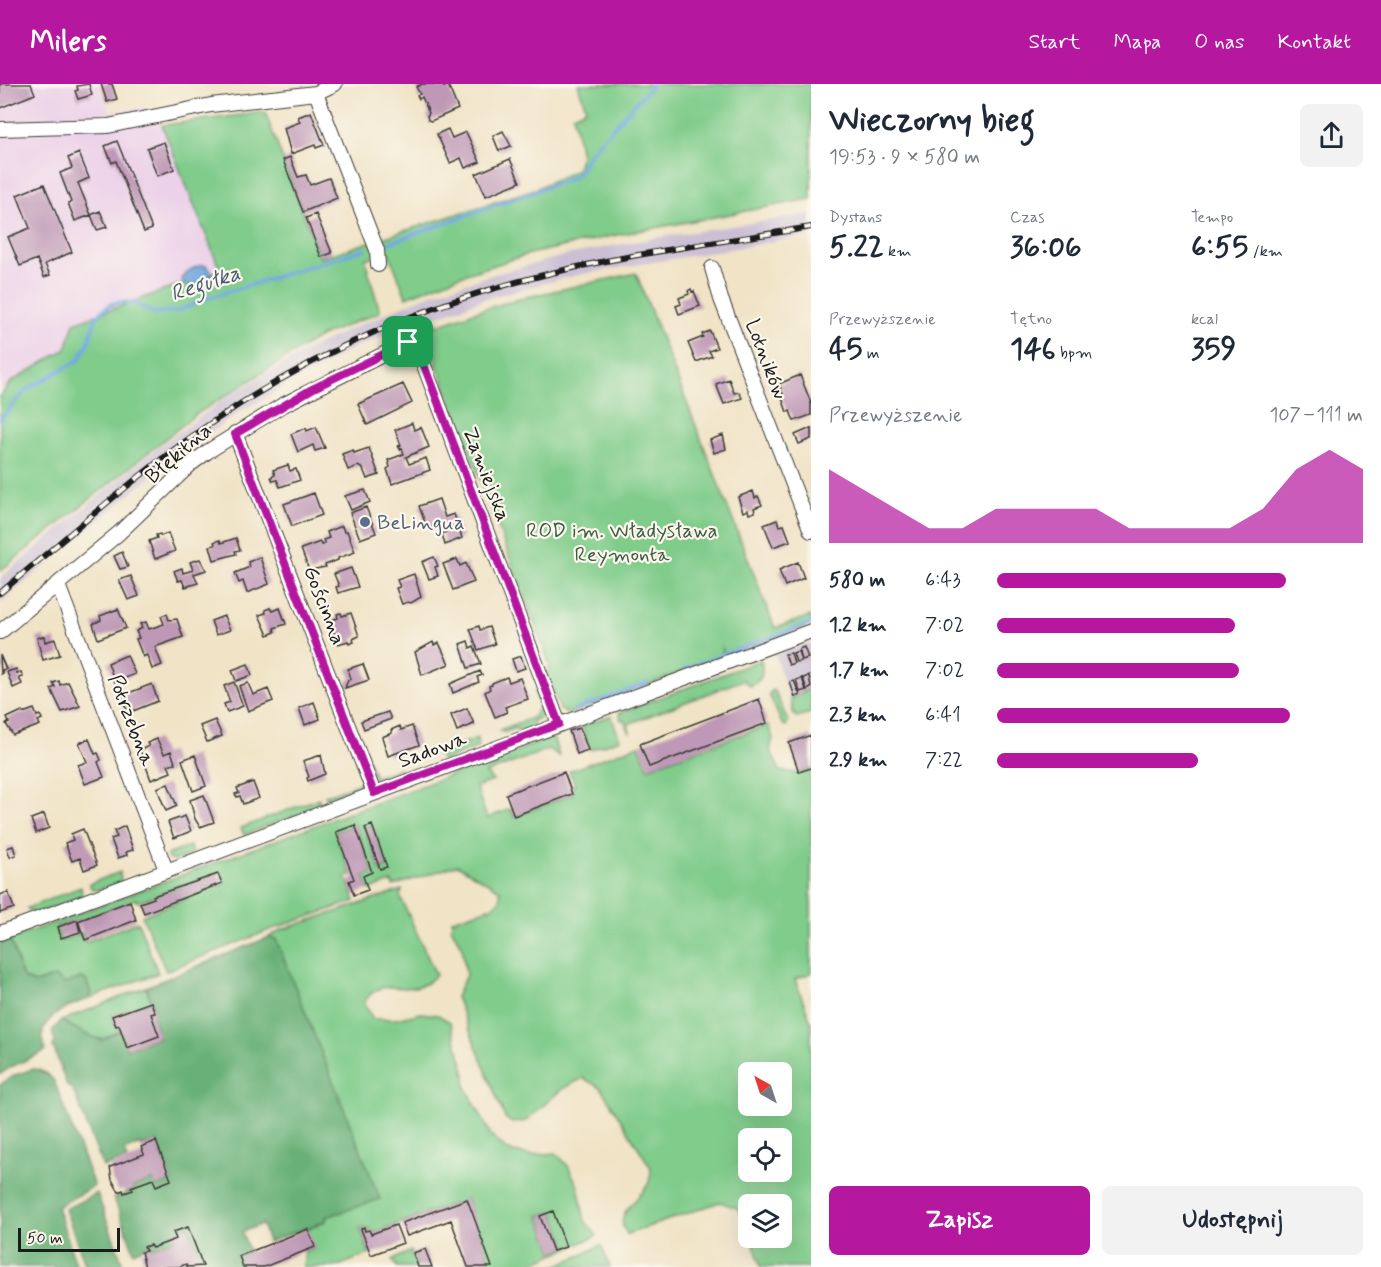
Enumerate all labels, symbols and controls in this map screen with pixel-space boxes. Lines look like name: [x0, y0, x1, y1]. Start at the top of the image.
text: Milers: [30, 24, 107, 61]
text: Start: [1028, 28, 1080, 56]
text: Mapa: [1113, 28, 1161, 56]
text: O nas: [1194, 28, 1244, 56]
text: Kontakt: [1277, 28, 1351, 56]
text: Wieczorny bieg: [829, 99, 1035, 143]
button: share: [1300, 104, 1363, 167]
text: 19:53 · 9 × 580 m: [829, 144, 980, 171]
text: Dystans: [829, 207, 882, 228]
text: Czas: [1010, 207, 1045, 228]
text: Tempo: [1191, 207, 1233, 228]
text: 5.22: [829, 228, 884, 267]
text: 36:06: [1010, 228, 1082, 267]
text: 6:55: [1191, 228, 1248, 267]
text: km: [884, 241, 911, 262]
text: /km: [1248, 241, 1283, 262]
water label: Regułka: [167, 260, 245, 311]
text: Przewyższenie: [829, 309, 936, 330]
text: Tętno: [1010, 309, 1052, 330]
text: kcal: [1191, 309, 1218, 330]
street label: Lotników: [738, 315, 794, 403]
pin: [382, 316, 433, 367]
icon: arrive: [391, 325, 424, 358]
text: 45: [829, 330, 862, 369]
text: 146: [1010, 330, 1056, 369]
text: 359: [1191, 330, 1236, 369]
text: m: [862, 343, 880, 364]
text: bpm: [1056, 343, 1092, 364]
text: Przewyższenie: [829, 402, 962, 429]
text: 107–111 m: [1269, 402, 1363, 429]
street label: Błękitna: [139, 417, 218, 490]
street label: Zamiejska: [455, 423, 517, 526]
place label: BeLingua: [377, 509, 465, 537]
marker: BeLingua: [358, 515, 372, 529]
park label: ROD im. Władysława Reymonta: [526, 517, 718, 569]
street label: Gościnna: [296, 562, 352, 649]
text: 580 m: [829, 567, 885, 594]
text: 6:43: [925, 567, 961, 594]
text: 1.2 km: [829, 612, 886, 639]
text: 7:02: [925, 612, 964, 639]
text: 1.7 km: [829, 657, 889, 684]
text: 7:02: [925, 657, 964, 684]
street label: Potrzebna: [101, 671, 161, 770]
text: 2.3 km: [829, 702, 887, 729]
text: 6:41: [925, 702, 961, 729]
street label: Sadowa: [394, 725, 471, 775]
text: 2.9 km: [829, 747, 887, 774]
text: 7:22: [925, 747, 963, 774]
north arrow: [738, 1062, 792, 1116]
map controls: [738, 1062, 792, 1248]
button: locate: [738, 1128, 792, 1182]
button: Zapisz: [829, 1186, 1090, 1255]
button: Udostępnij: [1102, 1186, 1363, 1255]
button: layers: [738, 1194, 792, 1248]
scale bar: [18, 1225, 120, 1252]
text: 50 m: [27, 1228, 63, 1249]

